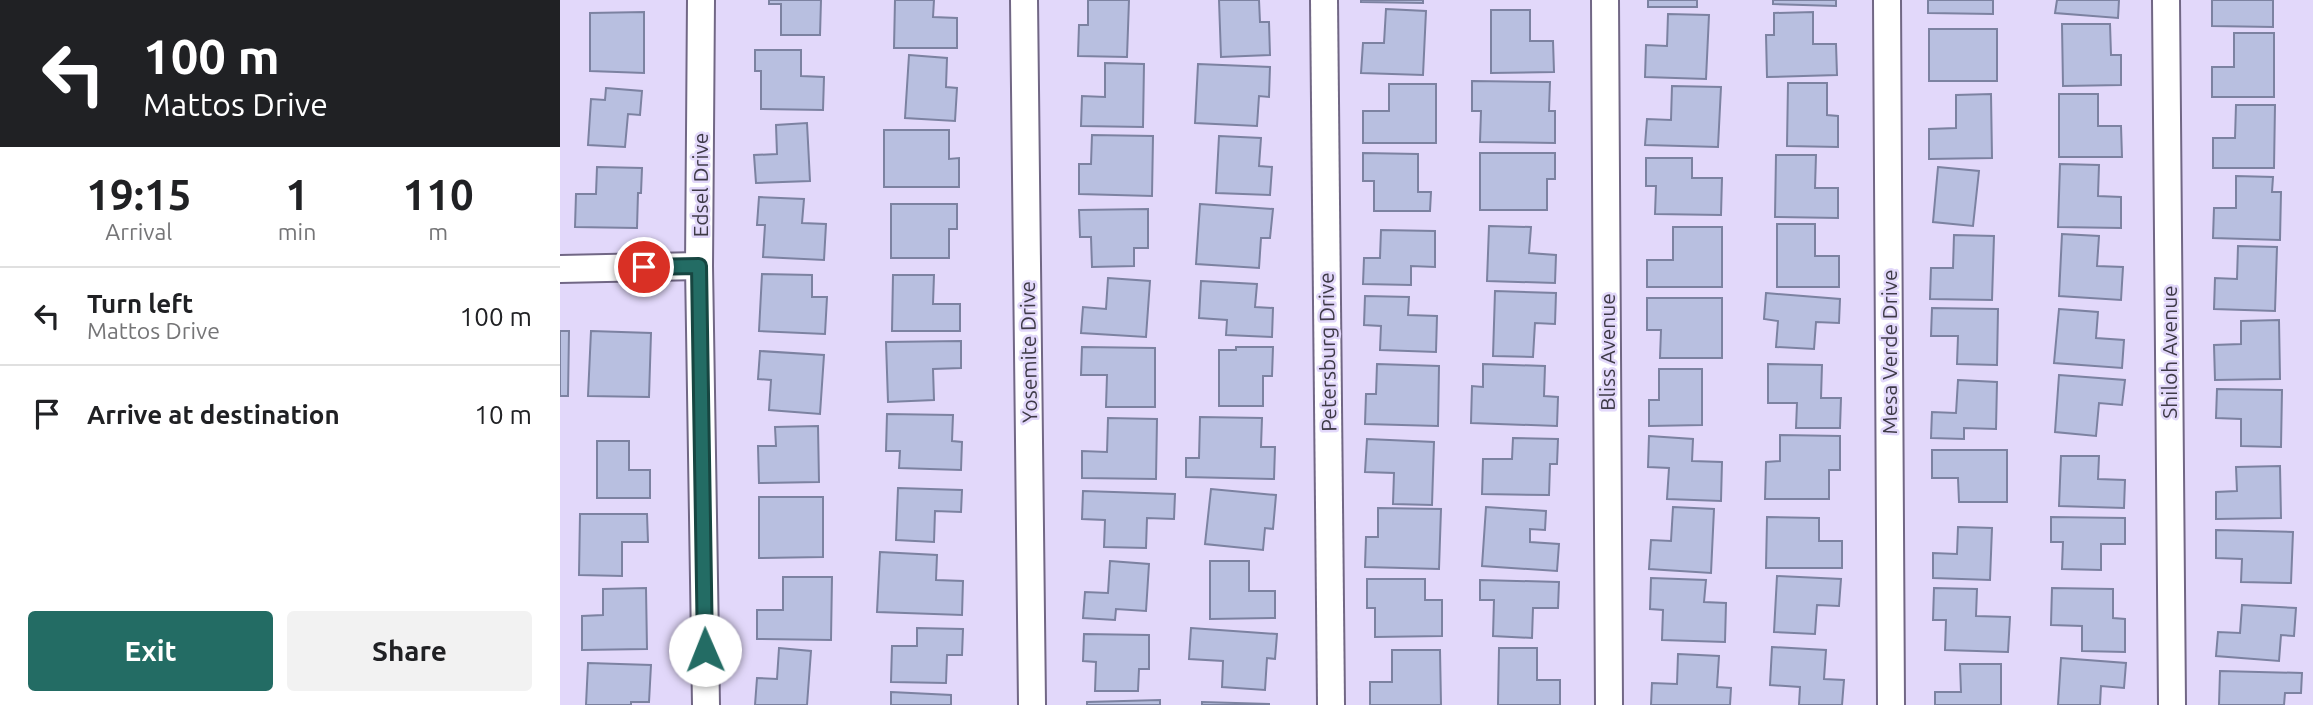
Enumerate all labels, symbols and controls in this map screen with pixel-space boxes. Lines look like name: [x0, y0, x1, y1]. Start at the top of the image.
icon: left: [28, 28, 119, 119]
text: 100 m: [143, 28, 280, 83]
text: Mattos Drive: [143, 86, 328, 122]
street label: Edsel Drive: [688, 133, 712, 237]
text: 19:15: [86, 171, 191, 218]
text: 1: [285, 171, 309, 218]
text: 110: [403, 171, 474, 218]
text: Arrival: [105, 219, 172, 244]
text: min: [278, 219, 316, 244]
text: m: [428, 219, 448, 244]
pin: [614, 237, 674, 297]
icon: arrive: [625, 248, 663, 286]
street label: Mesa Verde Drive: [1877, 270, 1901, 435]
street label: Petersburg Drive: [1314, 272, 1340, 432]
street label: Yosemite Drive: [1015, 281, 1041, 423]
street label: Shiloh Avenue: [2157, 285, 2181, 419]
text: Turn left: [87, 289, 193, 318]
street label: Bliss Avenue: [1595, 293, 1619, 411]
icon: left: [28, 297, 66, 335]
text: 100 m: [460, 302, 532, 331]
text: Mattos Drive: [87, 318, 220, 343]
icon: arrive: [28, 395, 66, 433]
text: Arrive at destination: [87, 400, 340, 429]
text: 10 m: [474, 400, 532, 429]
button: Exit: [28, 611, 273, 691]
button: Share: [287, 611, 532, 691]
position arrow: [668, 613, 742, 687]

